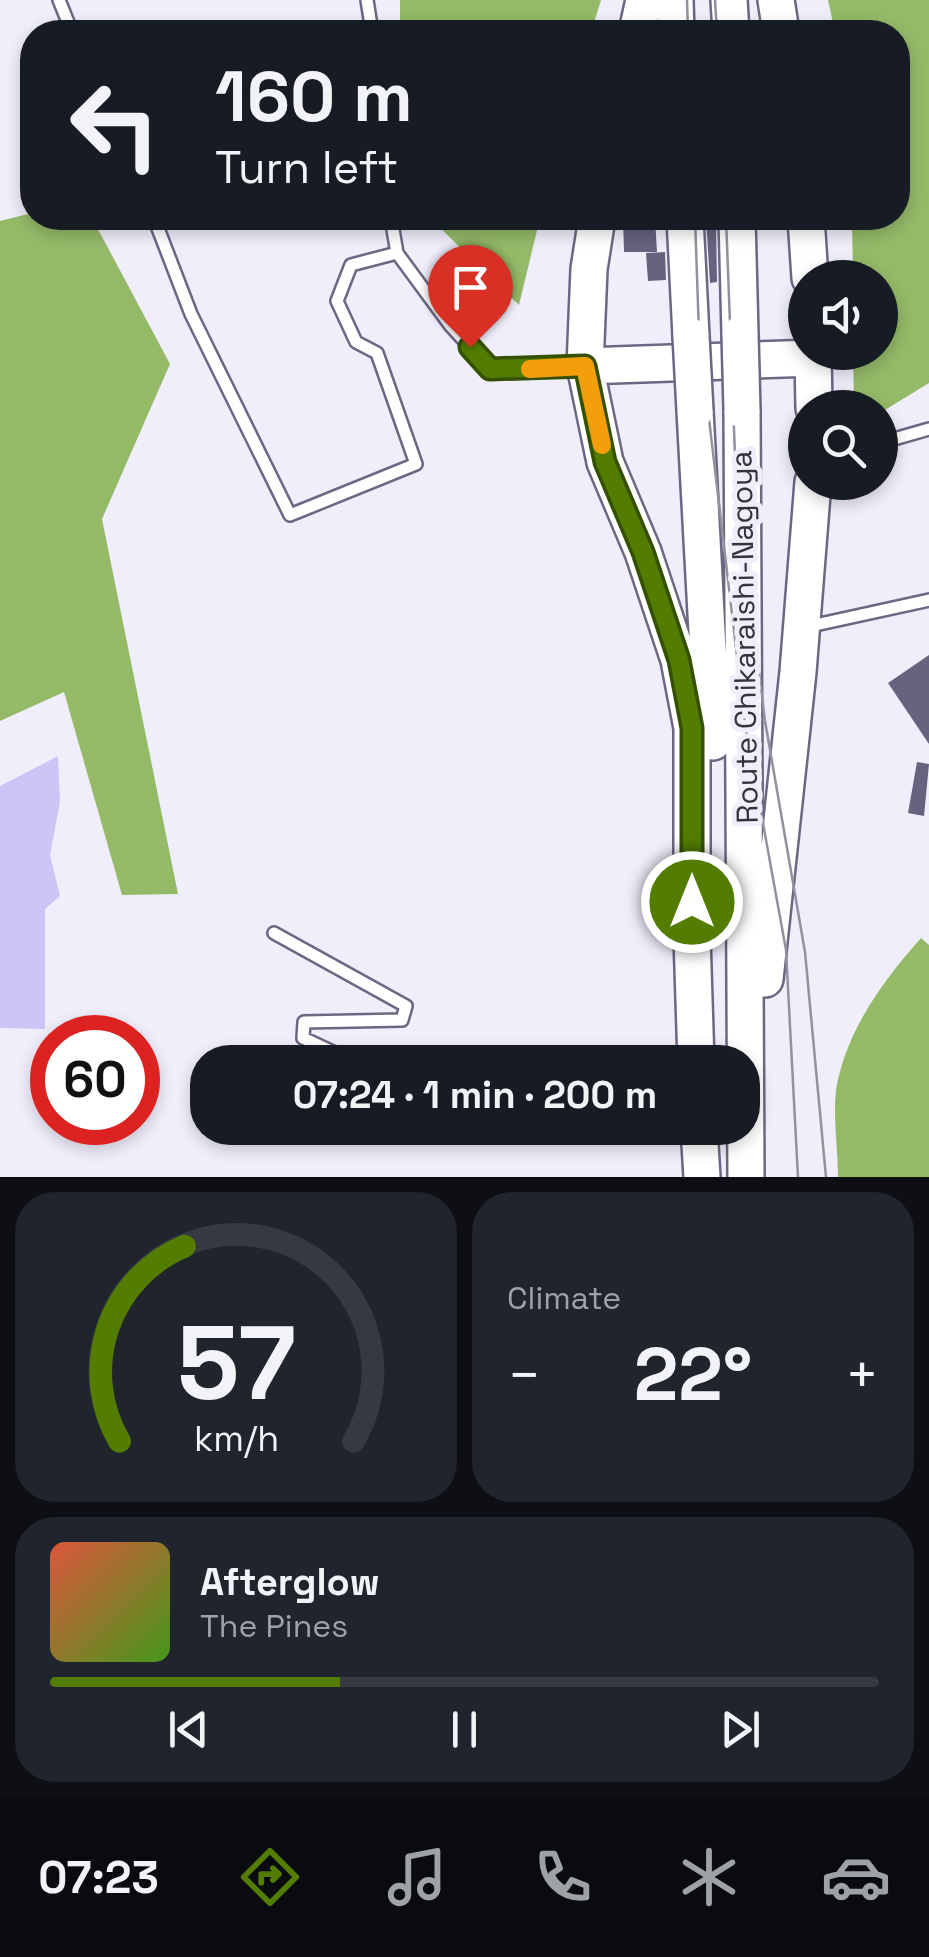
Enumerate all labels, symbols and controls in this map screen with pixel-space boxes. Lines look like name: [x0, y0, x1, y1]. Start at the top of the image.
text: 160 m: [215, 52, 413, 141]
icon: left: [50, 60, 180, 190]
text: Turn left: [215, 139, 398, 196]
pin: [428, 245, 513, 348]
icon: arrive: [443, 260, 498, 315]
map controls: [788, 260, 898, 500]
button: sound: [788, 260, 898, 370]
button: search: [788, 390, 898, 500]
street label: Route Chikaraishi-Nagoya: [721, 450, 767, 824]
position arrow: [640, 850, 744, 954]
speed limit sign: 60: [30, 1015, 160, 1145]
text: 07:24 · 1 min · 200 m: [293, 1071, 657, 1119]
text: Climate: [507, 1278, 621, 1318]
text: 57: [177, 1297, 295, 1429]
text: 22°: [634, 1326, 752, 1422]
text: −: [507, 1340, 541, 1410]
text: +: [845, 1340, 879, 1410]
text: km/h: [193, 1416, 279, 1461]
text: Afterglow: [200, 1558, 380, 1606]
text: The Pines: [200, 1606, 348, 1646]
icon: previous: [161, 1702, 216, 1757]
icon: pause: [437, 1702, 492, 1757]
icon: next: [713, 1702, 768, 1757]
icon: directions: [235, 1842, 305, 1912]
icon: music: [382, 1842, 452, 1912]
icon: phone: [528, 1842, 598, 1912]
icon: climate: [674, 1842, 744, 1912]
icon: car: [821, 1842, 891, 1912]
text: 07:23: [38, 1849, 159, 1906]

